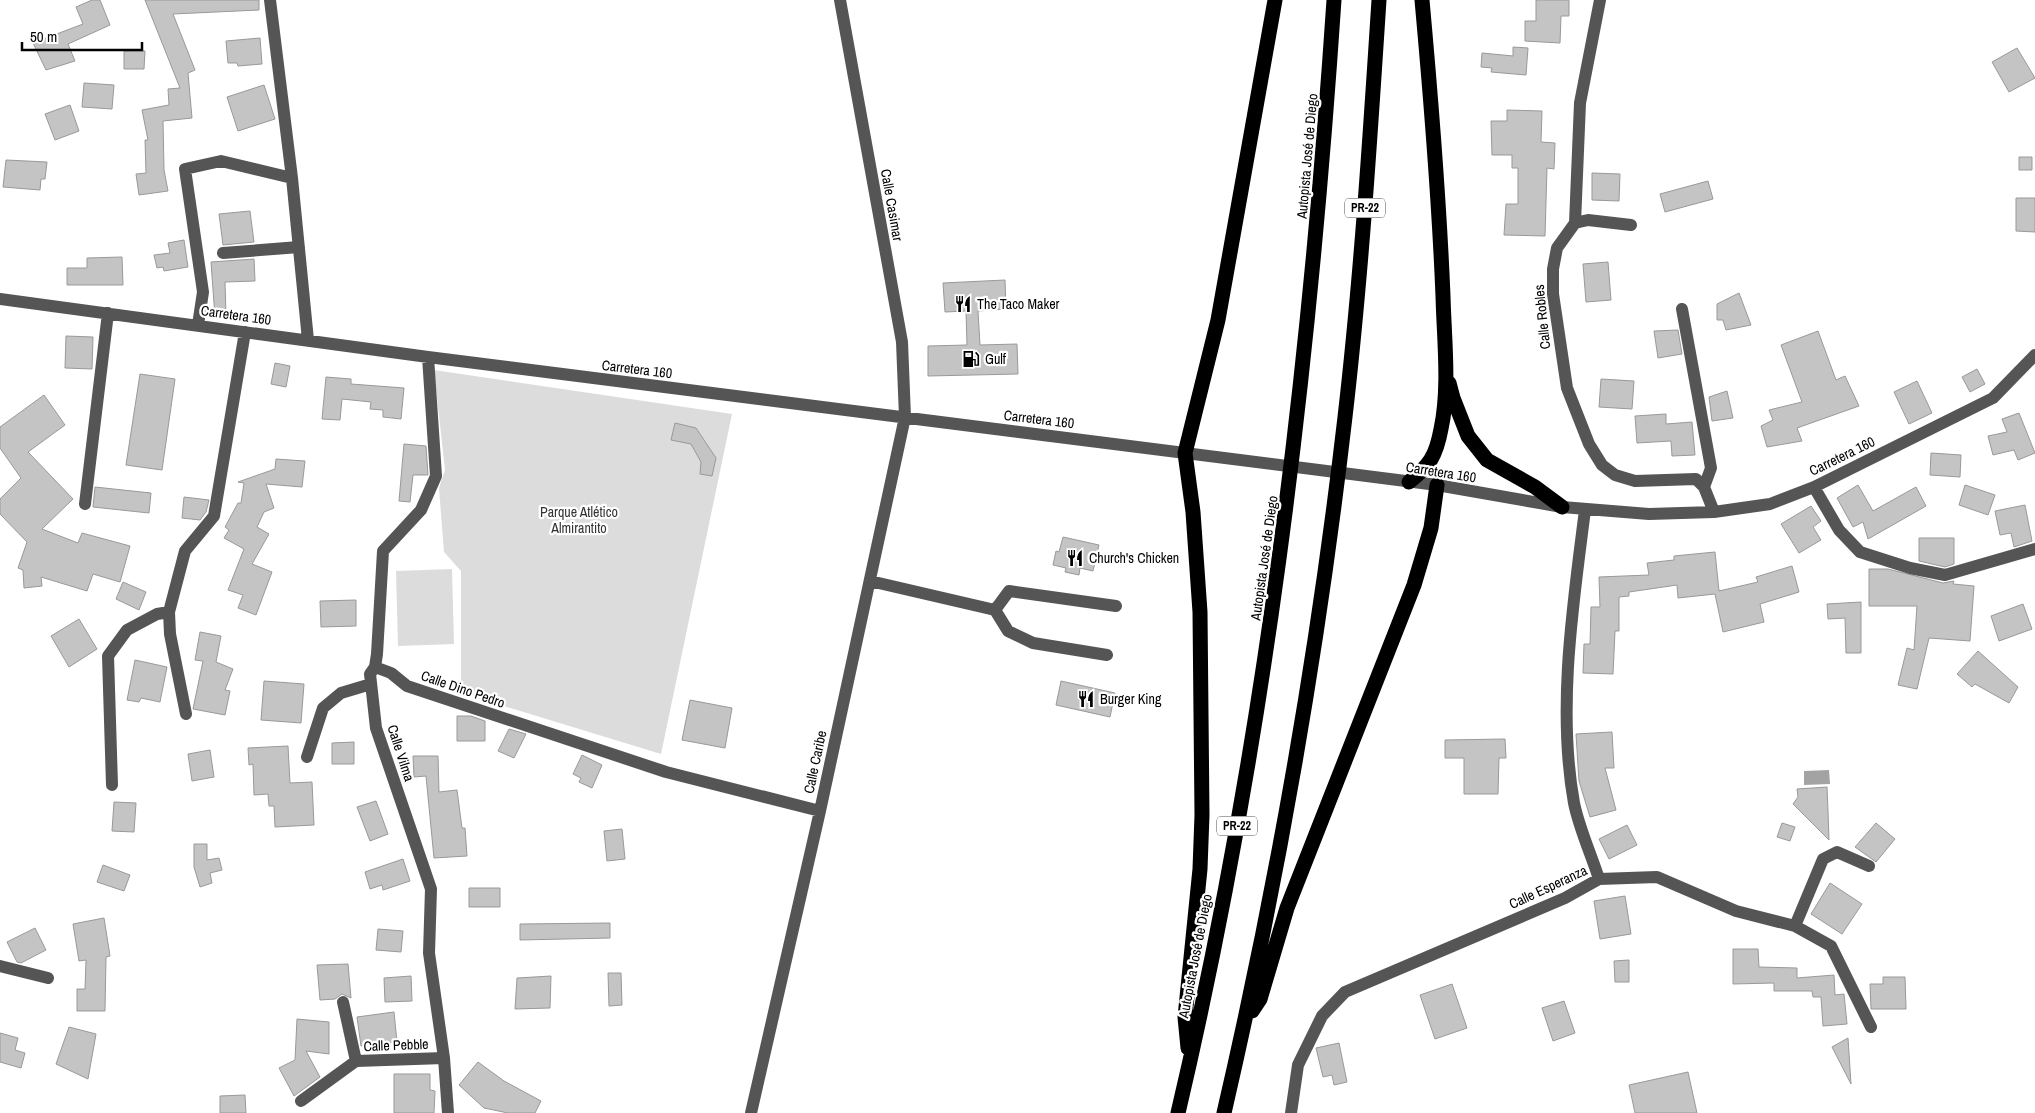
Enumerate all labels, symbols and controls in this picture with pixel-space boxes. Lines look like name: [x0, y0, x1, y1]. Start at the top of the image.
scale bar: [22, 20, 142, 52]
text: 50 m: [30, 26, 57, 47]
street label: Autopista José de Diego: [1292, 93, 1321, 220]
street label: Calle Casimar: [877, 168, 907, 243]
road number: PR-22: [1345, 198, 1385, 218]
street label: Calle Robles: [1530, 283, 1554, 350]
restaurant icon: The Taco Maker: [953, 294, 973, 314]
place label: The Taco Maker: [977, 295, 1060, 313]
street label: Carretera 160: [200, 301, 272, 329]
fuel station icon: Gulf: [961, 349, 981, 369]
place label: Gulf: [985, 350, 1007, 368]
street label: Carretera 160: [601, 356, 673, 382]
street label: Carretera 160: [1003, 406, 1075, 432]
street label: Carretera 160: [1806, 432, 1878, 480]
street label: Carretera 160: [1405, 458, 1477, 486]
street label: Autopista José de Diego: [1246, 494, 1282, 622]
park label: Parque Atlético Almirantito: [540, 503, 618, 537]
restaurant icon: Church's Chicken: [1065, 548, 1085, 568]
place label: Church's Chicken: [1089, 549, 1179, 567]
street label: Calle Dino Pedro: [419, 666, 507, 712]
restaurant icon: Burger King: [1076, 689, 1096, 709]
place label: Burger King: [1100, 690, 1162, 708]
street label: Calle Vilma: [383, 722, 419, 784]
street label: Calle Caribe: [800, 729, 830, 795]
road number: PR-22: [1217, 816, 1257, 836]
street label: Calle Esperanza: [1506, 861, 1591, 913]
street label: Autopista José de Diego: [1174, 893, 1216, 1020]
street label: Calle Pebble: [363, 1035, 429, 1055]

